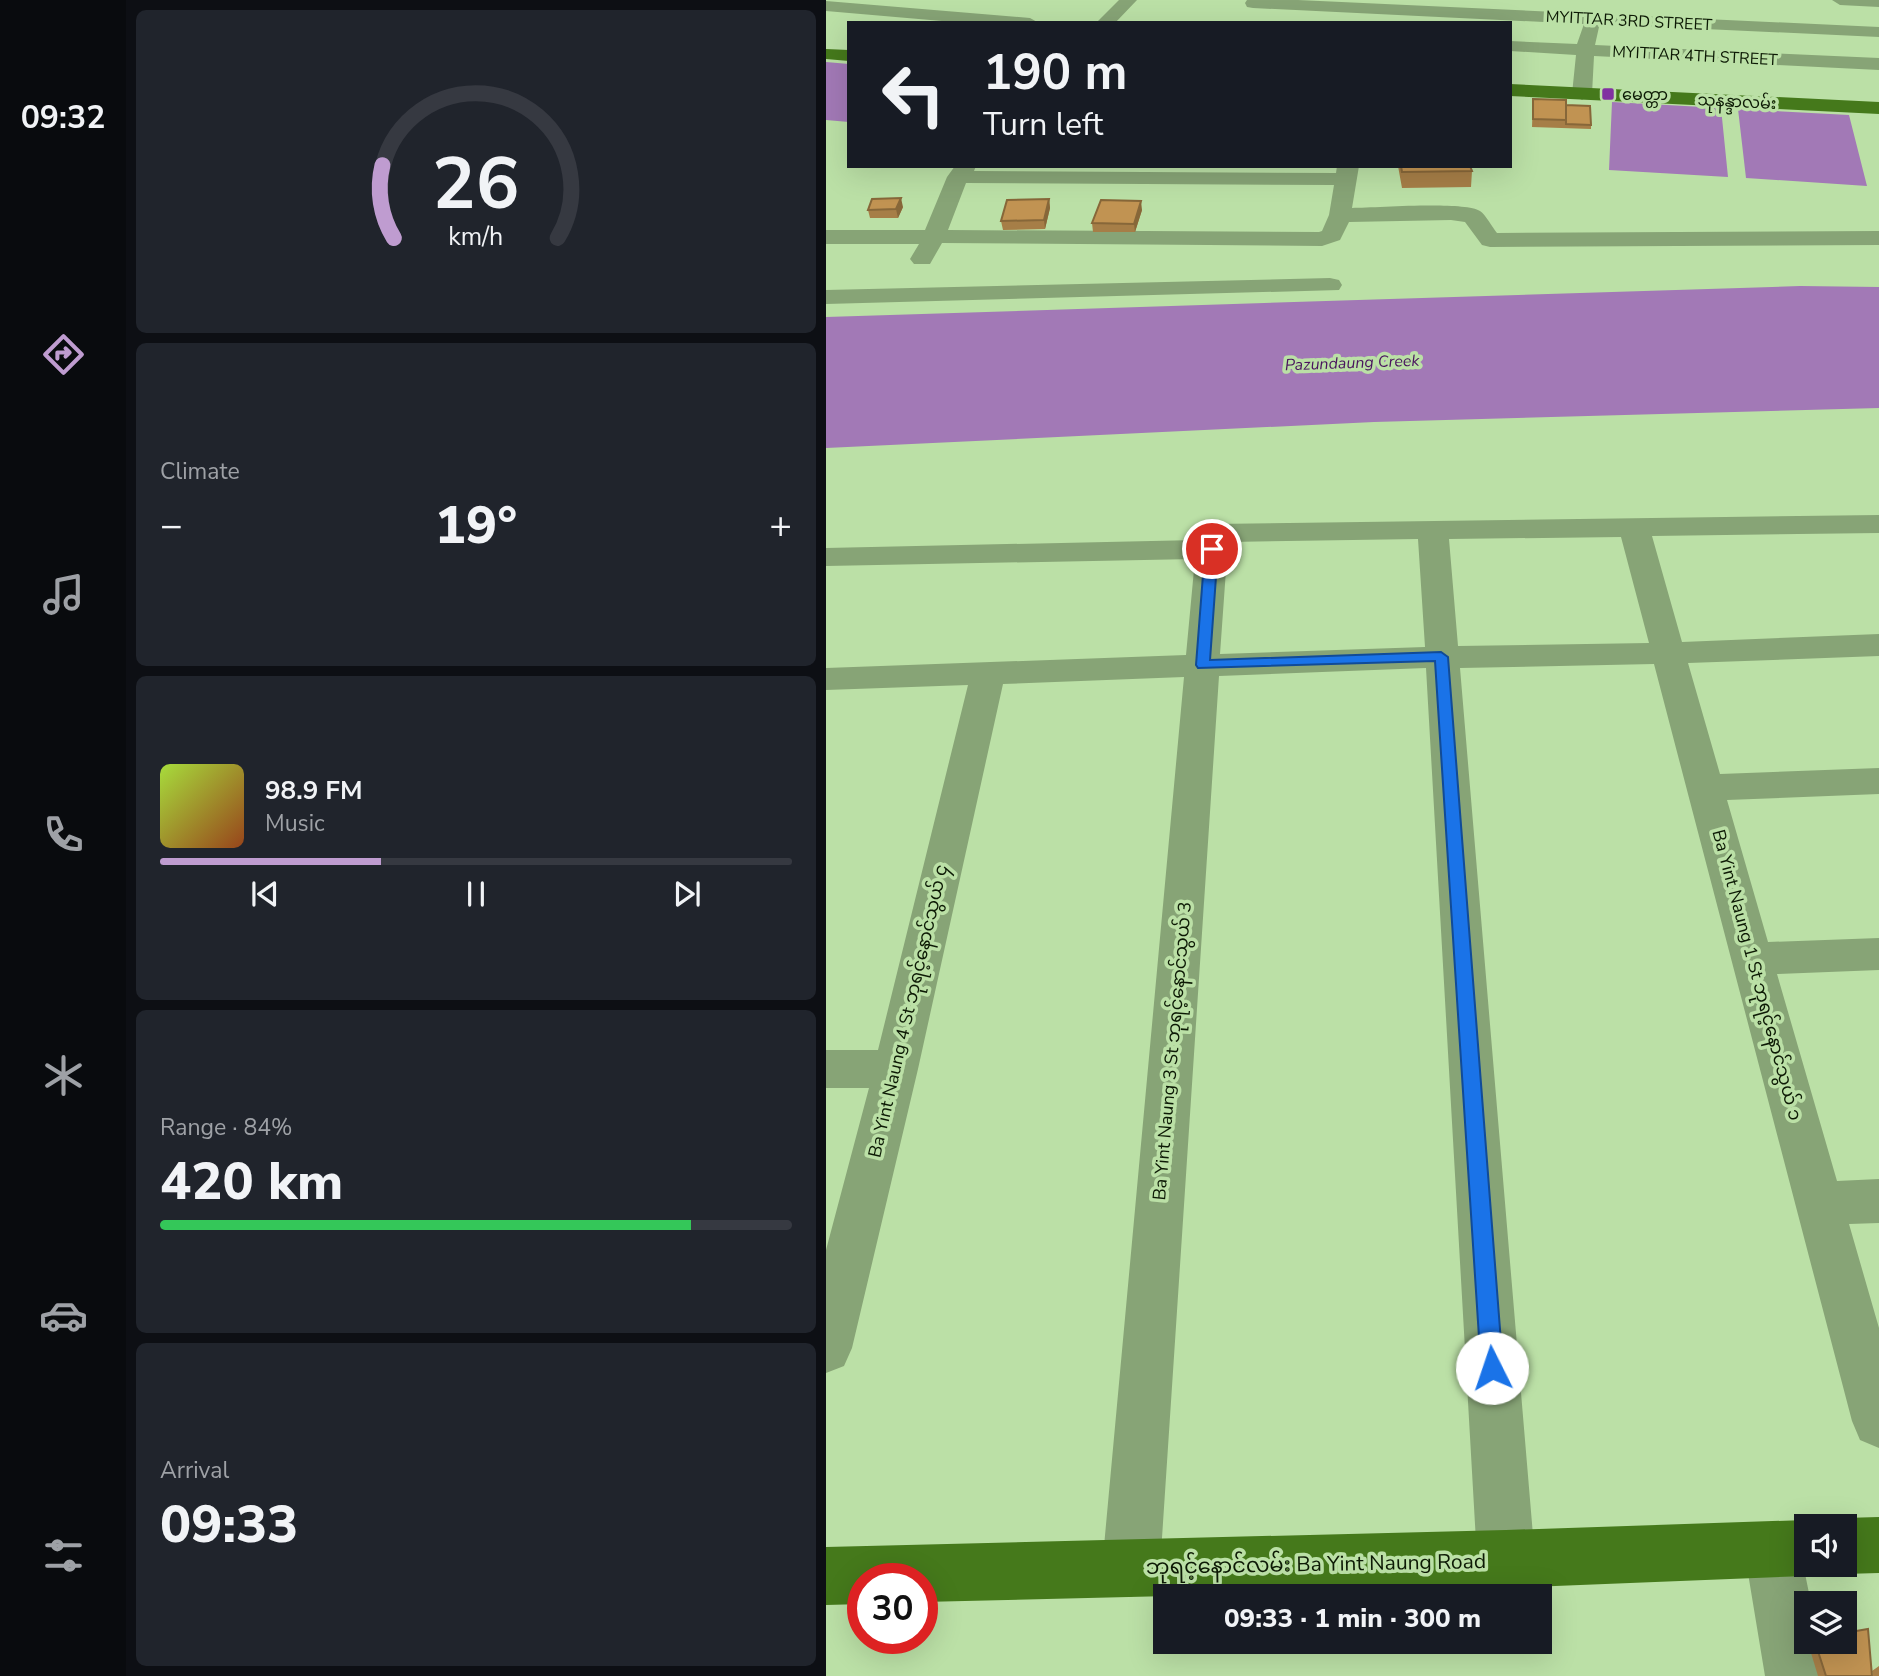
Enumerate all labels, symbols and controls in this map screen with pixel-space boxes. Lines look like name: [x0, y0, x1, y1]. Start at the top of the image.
street label: MYITTAR 3RD STREET: [1545, 6, 1713, 36]
text: 190 m: [983, 39, 1127, 106]
street label: MYITTAR 4TH STREET: [1612, 41, 1779, 71]
icon: left: [868, 49, 959, 140]
place label: မေတ္တာ: [1622, 84, 1668, 108]
marker: မေတ္တာ: [1600, 86, 1616, 102]
street label: သုနန္ဒာလမ်း: [1697, 88, 1777, 118]
text: 09:32: [21, 96, 105, 139]
text: Turn left: [983, 103, 1103, 146]
text: 26: [432, 134, 520, 234]
text: km/h: [448, 219, 504, 253]
icon: directions: [39, 330, 88, 379]
water label: Pazundaung Creek: [1284, 350, 1421, 376]
text: Climate: [160, 456, 240, 487]
text: 19°: [435, 490, 517, 561]
text: −: [160, 500, 183, 551]
text: +: [769, 500, 792, 551]
pin: [1182, 519, 1242, 579]
icon: arrive: [1193, 530, 1231, 568]
icon: music: [39, 570, 88, 619]
text: 98.9 FM: [265, 773, 362, 808]
text: Music: [265, 808, 325, 839]
icon: phone: [39, 810, 88, 859]
street label: Ba Yint Naung 1 St ဘုရင့်နောင်သွယ် ၁: [1704, 827, 1808, 1124]
street label: Ba Yint Naung 4 St ဘုရင့်နောင်သွယ် ၄: [862, 862, 956, 1161]
icon: previous: [246, 875, 284, 913]
icon: pause: [457, 875, 495, 913]
icon: next: [668, 875, 706, 913]
street label: Ba Yint Naung 3 St ဘုရင့်နောင်သွယ် 3: [1146, 901, 1200, 1202]
icon: climate: [39, 1051, 88, 1100]
text: Range · 84%: [160, 1112, 292, 1143]
text: 420 km: [160, 1146, 343, 1217]
icon: car: [39, 1291, 88, 1340]
position arrow: [1455, 1331, 1529, 1405]
text: Arrival: [160, 1455, 229, 1486]
text: 09:33: [160, 1489, 298, 1560]
map controls: [1794, 1514, 1857, 1654]
button: sound: [1794, 1514, 1857, 1577]
icon: filters: [39, 1531, 88, 1580]
street label: ဘုရင့်နောင်လမ်း Ba Yint Naung Road: [1146, 1545, 1486, 1584]
speed limit sign: 30: [847, 1563, 938, 1654]
button: layers: [1794, 1591, 1857, 1654]
text: 09:33 · 1 min · 300 m: [1224, 1601, 1481, 1636]

